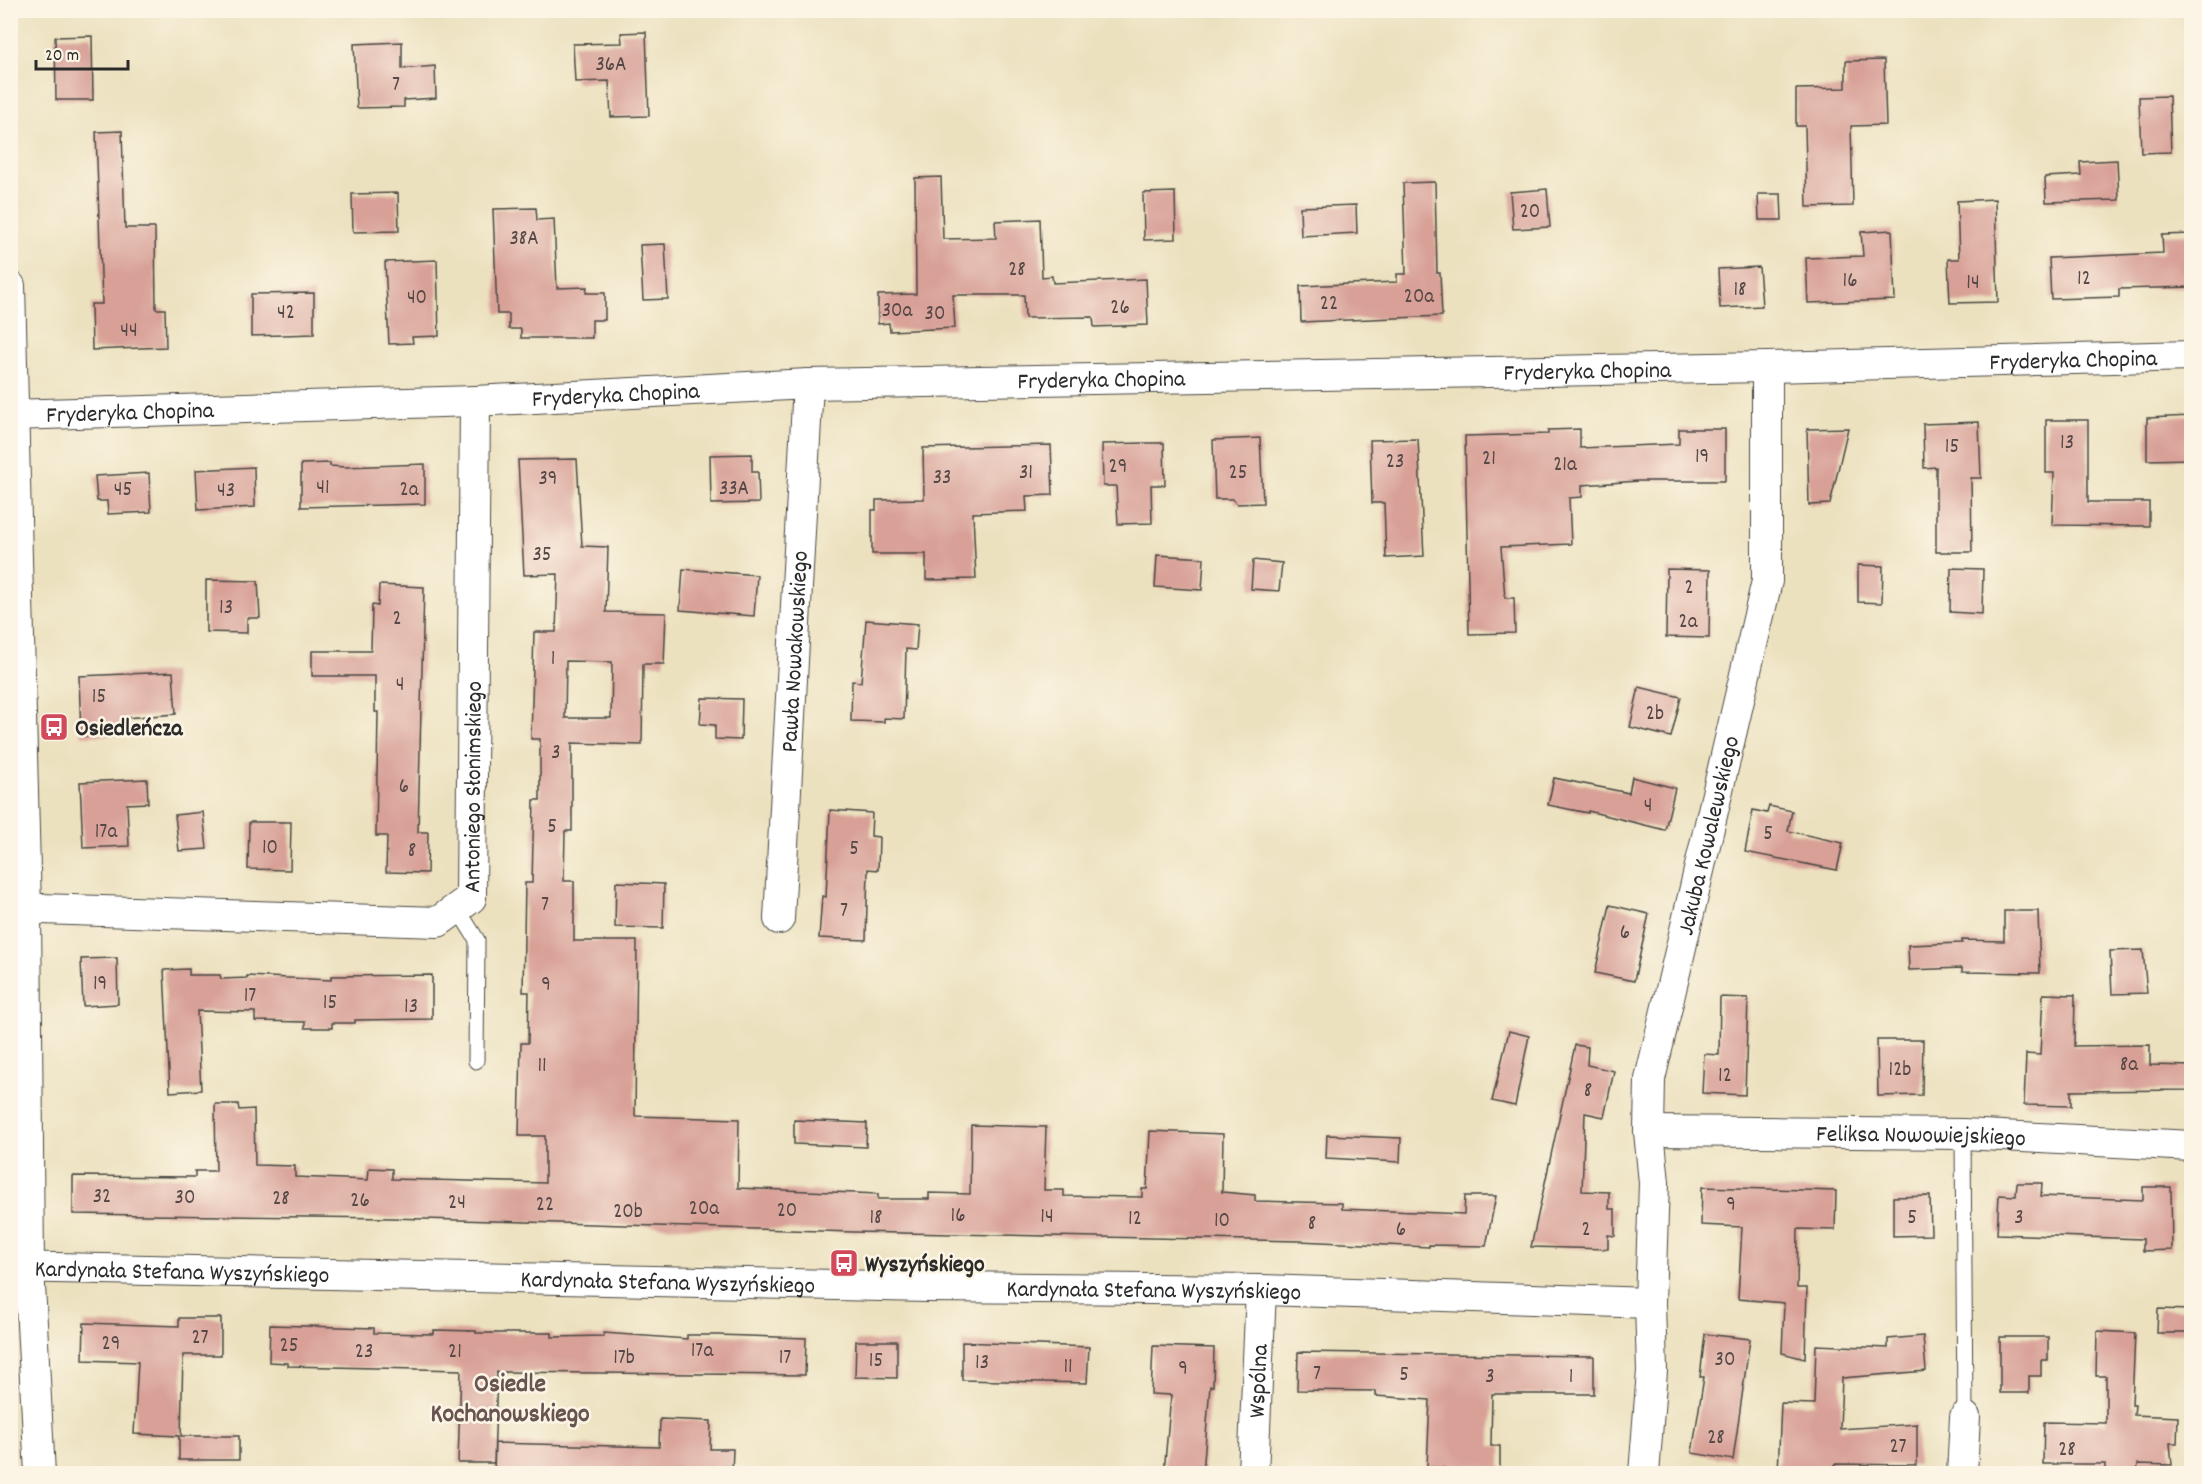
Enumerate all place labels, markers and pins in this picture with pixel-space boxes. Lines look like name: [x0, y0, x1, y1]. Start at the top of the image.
bus stop icon: Osiedleńcza: [38, 711, 70, 743]
place label: Osiedleńcza: [75, 713, 183, 747]
bus stop icon: Wyszyńskiego: [828, 1247, 860, 1279]
place label: Wyszyńskiego: [865, 1249, 985, 1283]

